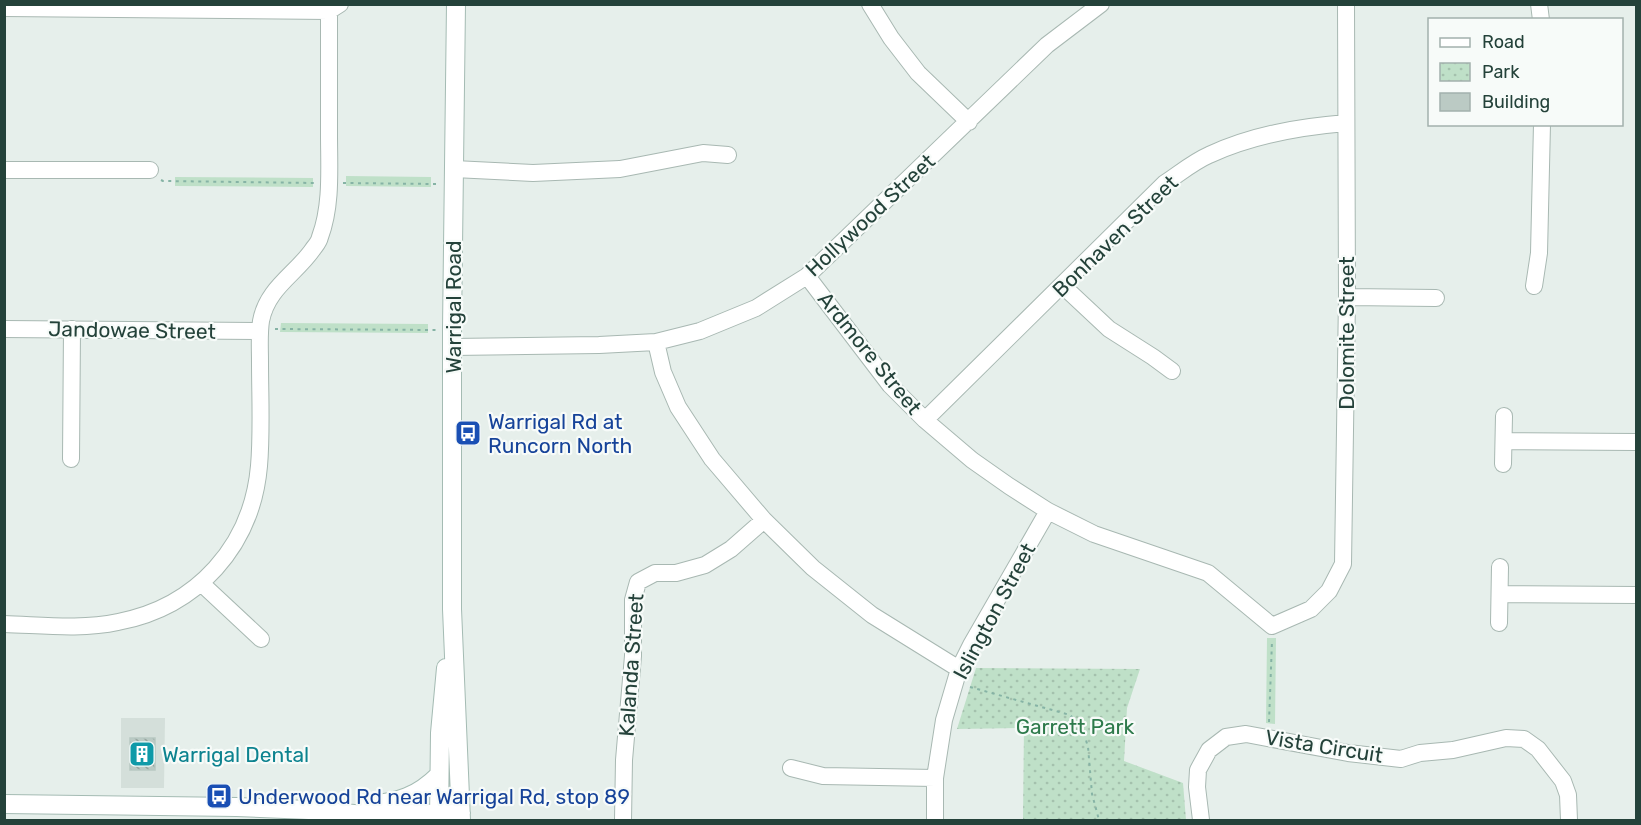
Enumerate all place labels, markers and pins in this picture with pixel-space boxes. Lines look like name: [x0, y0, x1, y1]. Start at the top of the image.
place label: Warrigal Rd at Runcorn North: [488, 409, 632, 458]
bus stop icon: Warrigal Rd at Runcorn North: [453, 418, 483, 448]
building icon: Warrigal Dental: [127, 739, 157, 769]
place label: Warrigal Dental: [162, 742, 309, 767]
bus stop icon: Underwood Rd near Warrigal Rd, stop 89: [204, 781, 234, 811]
place label: Underwood Rd near Warrigal Rd, stop 89: [238, 784, 630, 809]

